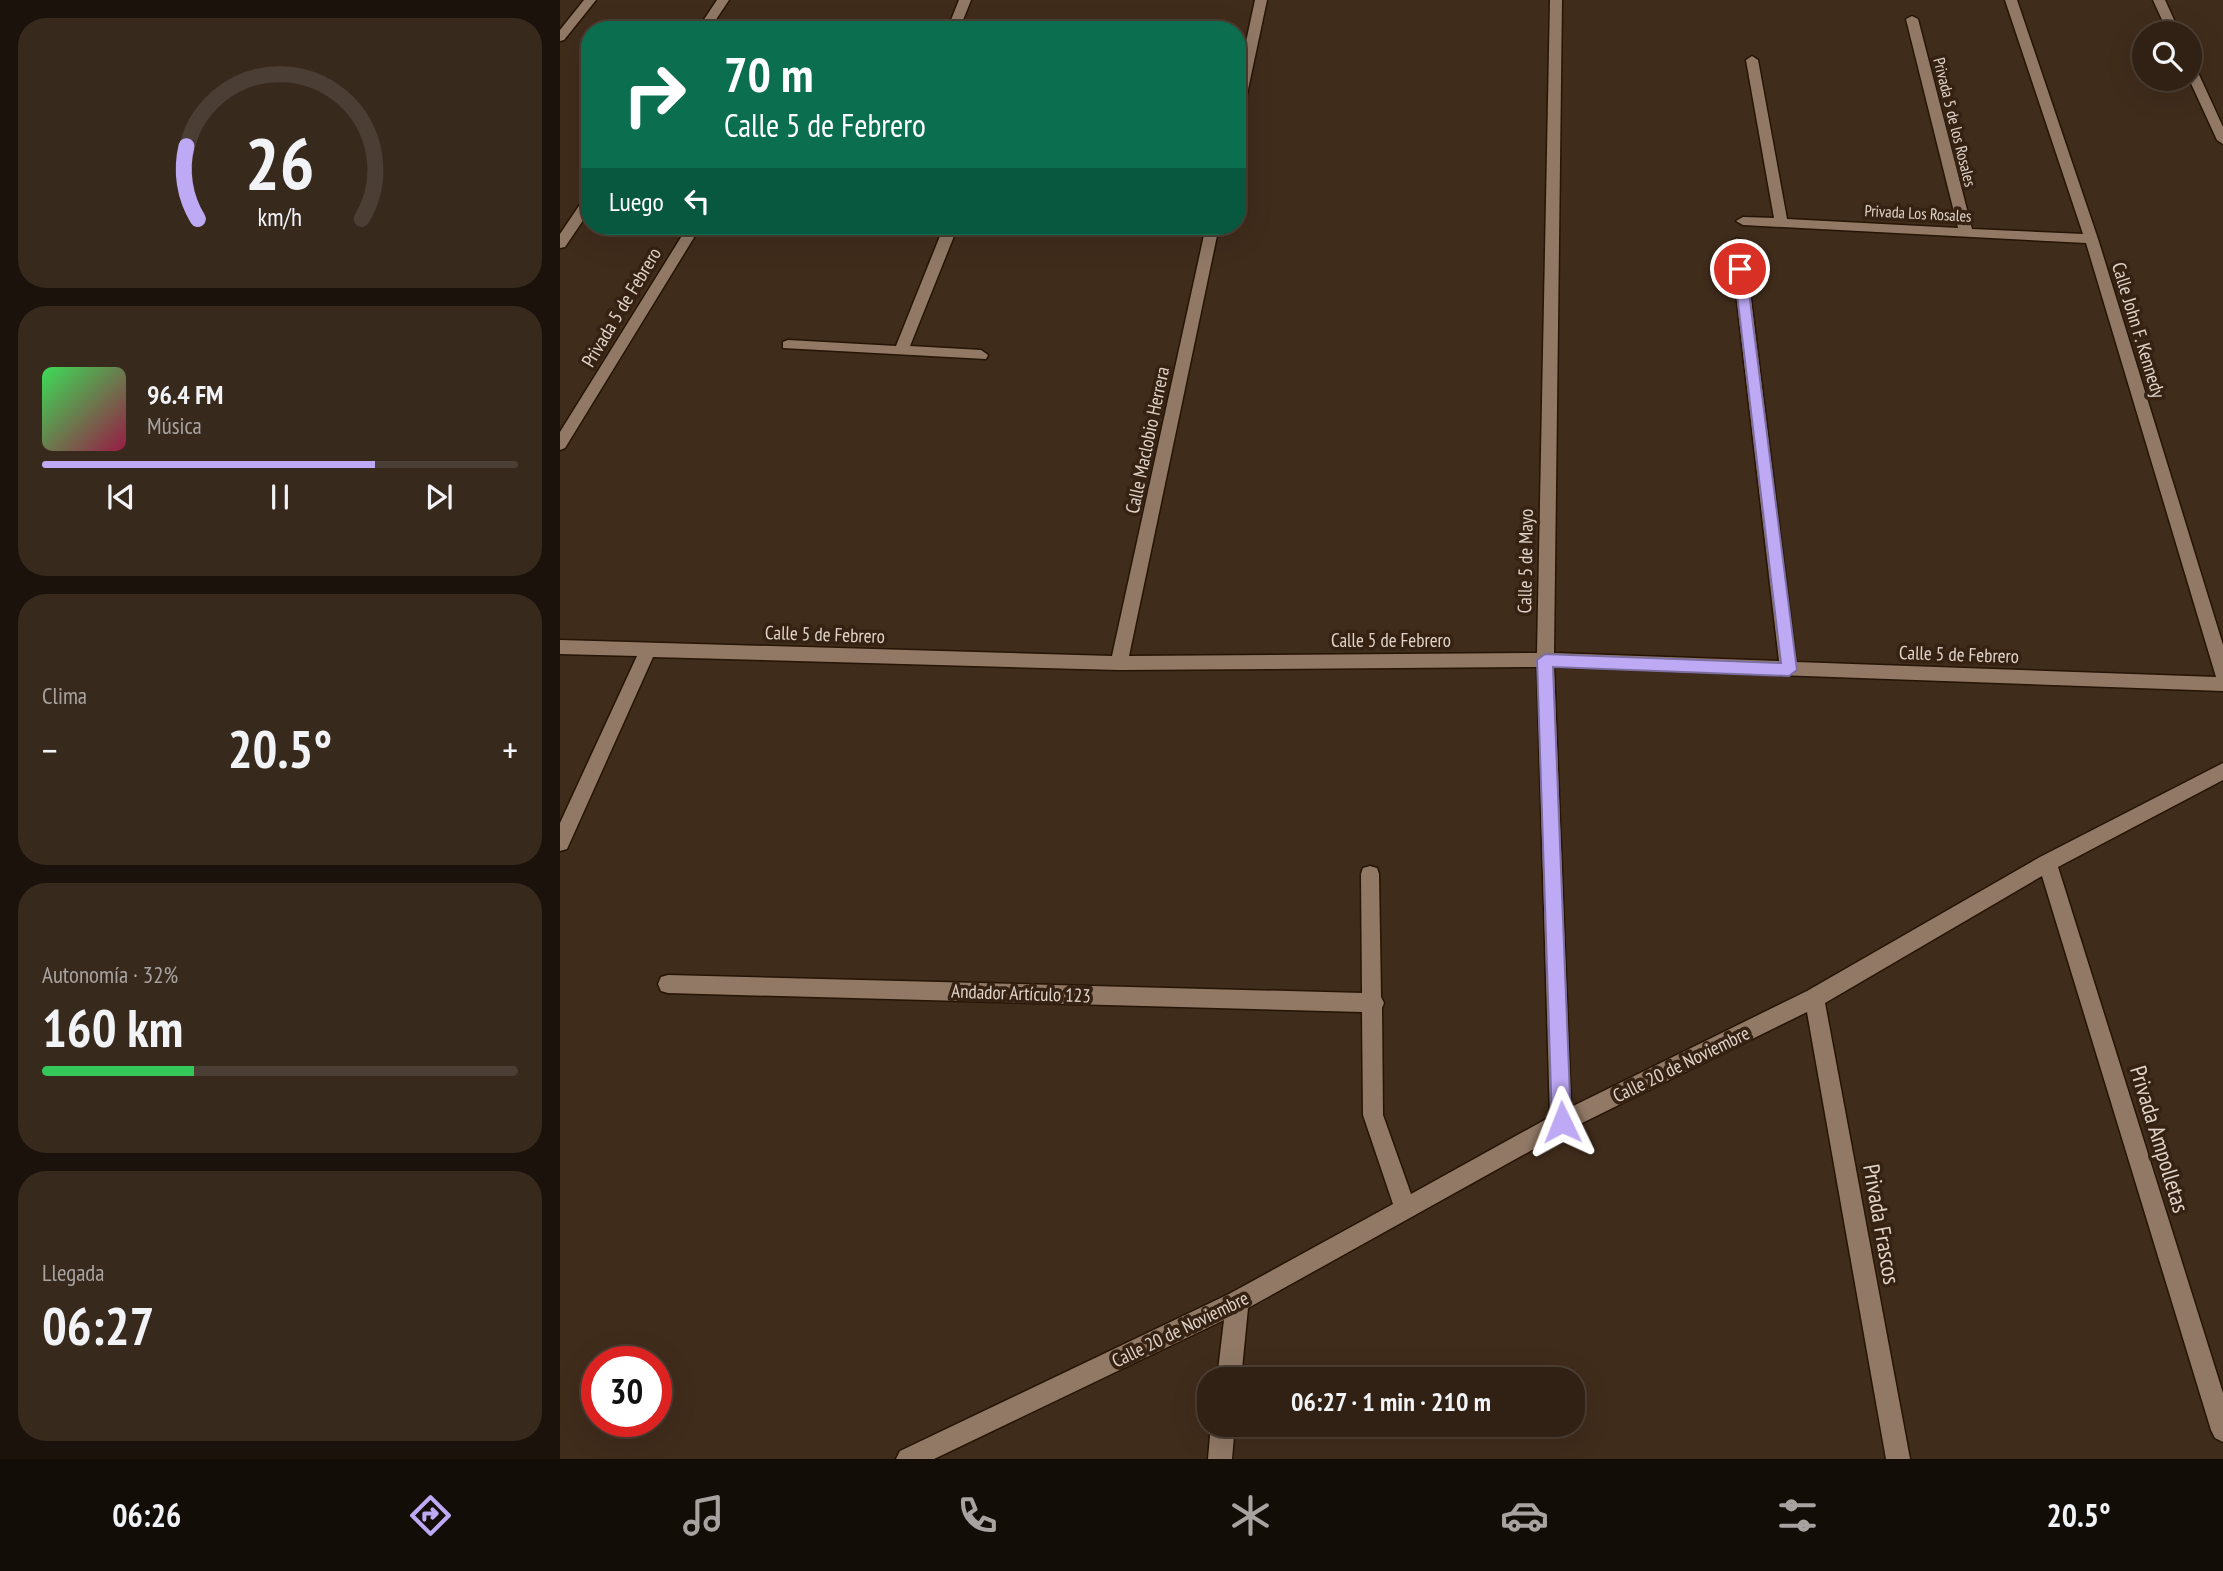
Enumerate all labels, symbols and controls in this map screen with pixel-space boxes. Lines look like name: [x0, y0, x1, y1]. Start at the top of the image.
map controls: [2132, 21, 2202, 91]
button: search: [2132, 21, 2202, 91]
text: 70 m: [724, 42, 813, 106]
icon: right: [609, 49, 700, 140]
street label: Privada 5 de los Rosales: [1929, 55, 1981, 189]
text: Calle 5 de Febrero: [724, 104, 926, 146]
text: 26: [245, 115, 315, 209]
icon: left: [678, 182, 716, 220]
text: Luego: [609, 185, 664, 218]
street label: Privada Los Rosales: [1864, 200, 1972, 226]
text: km/h: [258, 201, 302, 233]
pin: [1710, 239, 1770, 299]
street label: Privada 5 de Febrero: [576, 243, 666, 371]
icon: arrive: [1721, 250, 1759, 288]
street label: Calle John F. Kennedy: [2107, 259, 2171, 402]
street label: Calle Maclobio Herrera: [1120, 364, 1174, 516]
text: 96.4 FM: [147, 378, 223, 411]
text: Música: [147, 411, 202, 440]
icon: previous: [102, 478, 140, 516]
icon: pause: [261, 478, 299, 516]
icon: next: [420, 478, 458, 516]
street label: Calle 5 de Mayo: [1512, 509, 1538, 613]
street label: Calle 5 de Febrero: [765, 620, 885, 648]
street label: Calle 5 de Febrero: [1331, 628, 1451, 652]
street label: Calle 5 de Febrero: [1899, 640, 2019, 668]
text: Clima: [42, 681, 87, 710]
text: 20.5°: [228, 715, 332, 782]
text: −: [42, 725, 58, 774]
text: +: [502, 725, 518, 774]
text: Autonomía · 32%: [42, 960, 178, 989]
street label: Andador Artículo 123: [951, 979, 1091, 1007]
text: 160 km: [42, 994, 183, 1061]
street label: Calle 20 de Noviembre: [1609, 1020, 1753, 1108]
street label: Privada Ampolletas: [2124, 1062, 2196, 1216]
position arrow: [1525, 1085, 1599, 1159]
street label: Privada Frascos: [1857, 1162, 1907, 1287]
text: Llegada: [42, 1258, 105, 1287]
street label: Calle 20 de Noviembre: [1108, 1285, 1252, 1373]
text: 06:27: [42, 1292, 154, 1359]
speed limit sign: 30: [581, 1346, 672, 1437]
text: 06:27 · 1 min · 210 m: [1291, 1385, 1491, 1418]
icon: directions: [406, 1491, 455, 1540]
icon: music: [679, 1491, 728, 1540]
icon: phone: [953, 1491, 1002, 1540]
icon: climate: [1226, 1491, 1275, 1540]
icon: car: [1500, 1491, 1549, 1540]
icon: filters: [1773, 1491, 1822, 1540]
text: 06:26: [112, 1494, 181, 1536]
text: 20.5°: [2046, 1494, 2111, 1536]

